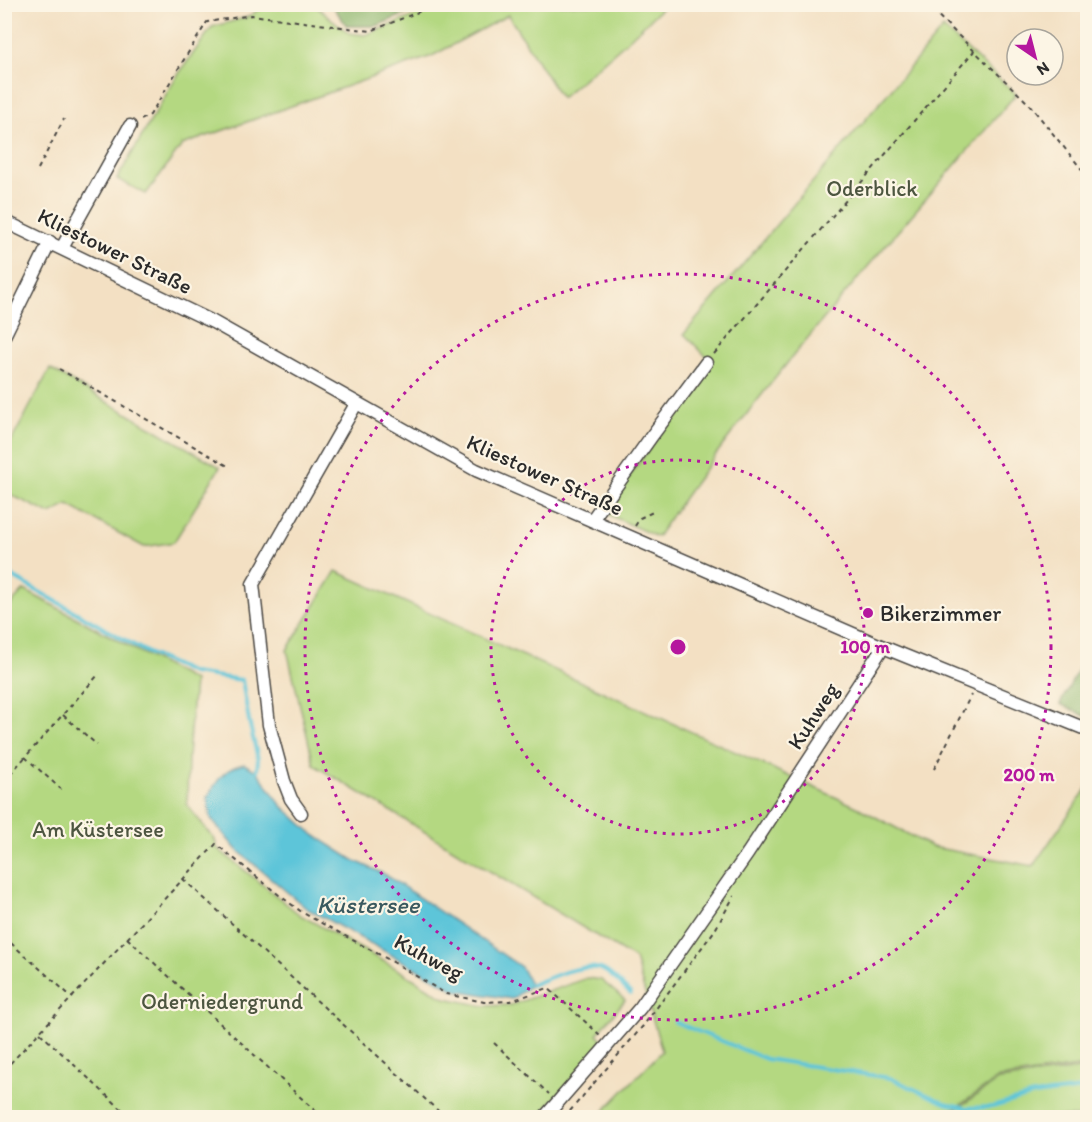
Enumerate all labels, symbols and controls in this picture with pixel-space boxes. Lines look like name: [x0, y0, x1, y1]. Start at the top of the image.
north arrow: [1005, 27, 1065, 87]
text: N: [1033, 58, 1053, 80]
park label: Oderblick: [826, 175, 918, 202]
street label: Kliestower Straße: [33, 202, 197, 300]
street label: Kliestower Straße: [462, 428, 628, 522]
place label: Bikerzimmer: [880, 600, 1001, 627]
marker: Bikerzimmer: [861, 606, 875, 620]
text: 100 m: [840, 636, 891, 658]
centre of rings: [668, 637, 688, 657]
street label: Kuhweg: [781, 677, 845, 755]
text: 200 m: [1004, 764, 1055, 786]
park label: Am Küstersee: [32, 816, 164, 843]
water label: Küstersee: [317, 890, 421, 919]
street label: Kuhweg: [390, 928, 469, 987]
park label: Oderniedergrund: [141, 988, 303, 1015]

